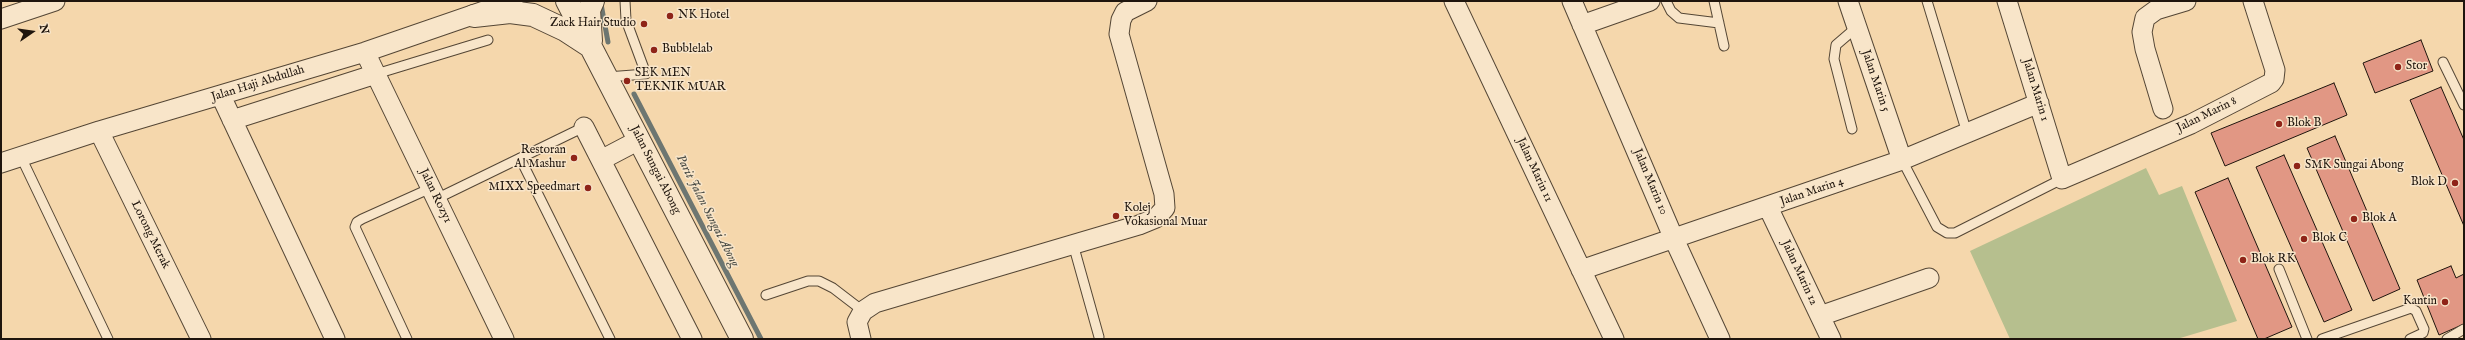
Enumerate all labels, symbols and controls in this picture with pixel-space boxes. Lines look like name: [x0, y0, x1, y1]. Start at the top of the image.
place label: NK Hotel: [678, 9, 729, 23]
marker: NK Hotel: [665, 11, 675, 21]
north arrow: [12, 12, 52, 52]
place label: Zack Hair Studio: [550, 17, 636, 31]
marker: Zack Hair Studio: [639, 19, 649, 29]
text: N: [36, 23, 52, 36]
place label: Bubblelab: [662, 43, 713, 57]
marker: Bubblelab: [649, 45, 659, 55]
street label: Jalan Marin 5: [1858, 48, 1892, 114]
street label: Jalan Marin 1: [2019, 57, 2051, 123]
place label: Stor: [2406, 60, 2427, 74]
marker: Stor: [2393, 62, 2403, 72]
street label: Jalan Haji Abdullah: [210, 63, 306, 105]
place label: SEK MEN TEKNIK MUAR: [635, 67, 726, 95]
marker: SEK MEN TEKNIK MUAR: [622, 76, 632, 86]
street label: Jalan Marin 8: [2175, 94, 2239, 136]
place label: Blok B: [2287, 117, 2322, 131]
marker: Blok B: [2274, 119, 2284, 129]
street label: Jalan Sungai Abong: [626, 123, 684, 217]
street label: Jalan Marin 11: [1513, 136, 1555, 204]
place label: Restoran Al Mashur: [514, 144, 566, 172]
street label: Jalan Marin 10: [1630, 147, 1670, 217]
water label: Parit Jalan Sungai Abong: [672, 152, 742, 270]
marker: Restoran Al Mashur: [569, 153, 579, 163]
place label: SMK Sungai Abong: [2305, 159, 2404, 173]
marker: SMK Sungai Abong: [2292, 161, 2302, 171]
street label: Jalan Rozy1: [416, 166, 454, 226]
street label: Jalan Marin 4: [1778, 174, 1846, 210]
place label: Blok D: [2411, 176, 2447, 190]
marker: Blok D: [2450, 178, 2460, 188]
place label: MIXX Speedmart: [488, 181, 580, 195]
marker: MIXX Speedmart: [583, 183, 593, 193]
street label: Lorong Merak: [127, 199, 173, 271]
place label: Kolej Vokasional Muar: [1124, 202, 1207, 230]
marker: Kolej Vokasional Muar: [1111, 211, 1121, 221]
place label: Blok A: [2362, 212, 2397, 226]
marker: Blok A: [2349, 214, 2359, 224]
place label: Blok C: [2312, 232, 2347, 246]
marker: Blok C: [2299, 234, 2309, 244]
street label: Jalan Marin 12: [1778, 238, 1820, 308]
place label: Blok RK: [2251, 253, 2295, 267]
marker: Blok RK: [2238, 255, 2248, 265]
place label: Kantin: [2403, 295, 2437, 309]
marker: Kantin: [2440, 297, 2450, 307]

